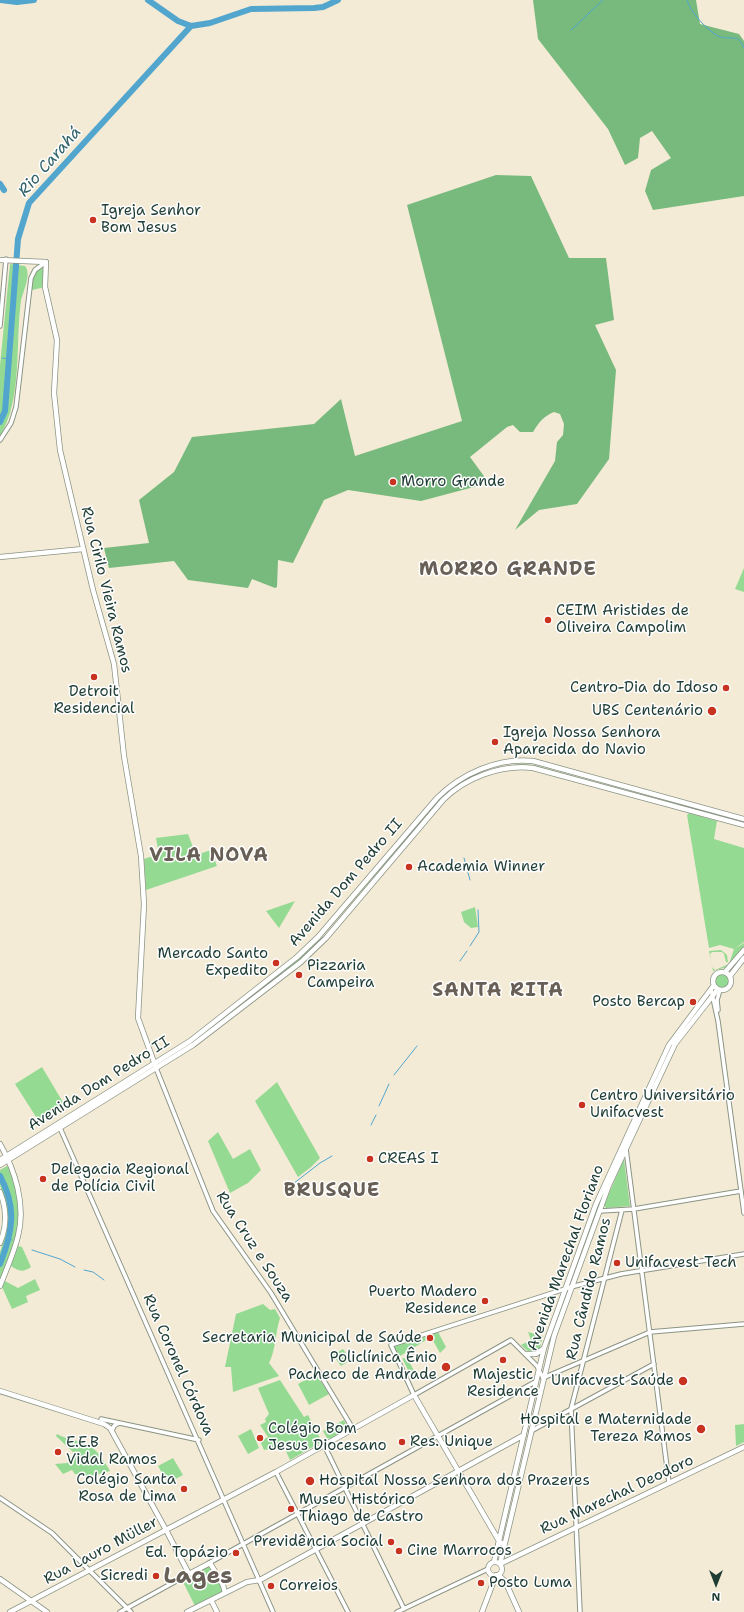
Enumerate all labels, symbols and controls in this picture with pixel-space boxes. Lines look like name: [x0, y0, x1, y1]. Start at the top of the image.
water label: Rio Carahá: [14, 123, 86, 201]
place label: Igreja Senhor Bom Jesus: [101, 202, 201, 237]
marker: Igreja Senhor Bom Jesus: [88, 215, 98, 225]
place label: Morro Grande: [401, 473, 505, 491]
marker: Morro Grande: [388, 477, 398, 487]
street label: Rua Cirilo Vieira Ramos: [77, 505, 135, 675]
district label: MORRO GRANDE: [419, 559, 597, 581]
place label: CEIM Aristides de Oliveira Campolim: [556, 602, 689, 637]
marker: CEIM Aristides de Oliveira Campolim: [543, 615, 553, 625]
marker: Detroit Residencial: [89, 672, 99, 682]
place label: Centro-Dia do Idoso: [570, 679, 718, 697]
place label: Detroit Residencial: [53, 683, 135, 718]
marker: Centro-Dia do Idoso: [721, 683, 731, 693]
place label: UBS Centenário: [592, 702, 703, 720]
marker: UBS Centenário: [706, 705, 718, 717]
place label: Igreja Nossa Senhora Aparecida do Navio: [503, 724, 660, 759]
marker: Igreja Nossa Senhora Aparecida do Navio: [490, 737, 500, 747]
street label: Avenida Dom Pedro II: [286, 815, 406, 951]
district label: VILA NOVA: [149, 845, 269, 867]
place label: Academia Winner: [417, 858, 545, 876]
marker: Academia Winner: [404, 862, 414, 872]
place label: Mercado Santo Expedito: [158, 945, 268, 980]
place label: Pizzaria Campeira: [307, 957, 374, 992]
marker: Mercado Santo Expedito: [271, 958, 281, 968]
marker: Pizzaria Campeira: [294, 970, 304, 980]
district label: SANTA RITA: [432, 980, 564, 1002]
place label: Posto Bercap: [592, 993, 685, 1011]
marker: Posto Bercap: [688, 997, 698, 1007]
street label: Avenida Dom Pedro II: [25, 1033, 173, 1135]
place label: Centro Universitário Unifacvest: [590, 1087, 735, 1122]
marker: Centro Universitário Unifacvest: [577, 1100, 587, 1110]
place label: CREAS I: [378, 1150, 439, 1168]
marker: CREAS I: [365, 1154, 375, 1164]
place label: Delegacia Regional de Polícia Civil: [51, 1161, 189, 1196]
street label: Avenida Marechal Floriano: [524, 1162, 608, 1354]
marker: Delegacia Regional de Polícia Civil: [38, 1174, 48, 1184]
district label: BRUSQUE: [284, 1180, 380, 1202]
street label: Rua Cruz e Souza: [212, 1188, 296, 1306]
street label: Rua Cândido Ramos: [563, 1216, 615, 1362]
place label: Unifacvest Tech: [625, 1254, 737, 1272]
marker: Unifacvest Tech: [612, 1258, 622, 1268]
place label: Puerto Madero Residence: [368, 1283, 477, 1318]
street label: Rua Coronel Córdova: [139, 1292, 217, 1438]
marker: Puerto Madero Residence: [480, 1296, 490, 1306]
place label: Secretaria Municipal de Saúde: [202, 1329, 422, 1347]
marker: Secretaria Municipal de Saúde: [425, 1333, 435, 1343]
place label: Policlínica Ênio Pacheco de Andrade: [288, 1349, 437, 1384]
marker: Majestic Residence: [498, 1355, 508, 1365]
marker: Policlínica Ênio Pacheco de Andrade: [440, 1361, 452, 1373]
place label: Majestic Residence: [467, 1366, 539, 1401]
place label: Unifacvest Saúde: [551, 1372, 674, 1390]
marker: Unifacvest Saúde: [677, 1375, 689, 1387]
place label: Hospital e Maternidade Tereza Ramos: [520, 1411, 692, 1446]
place label: Colégio Bom Jesus Diocesano: [268, 1420, 387, 1455]
marker: Hospital e Maternidade Tereza Ramos: [695, 1423, 707, 1435]
marker: Colégio Bom Jesus Diocesano: [255, 1433, 265, 1443]
place label: Res. Unique: [410, 1433, 493, 1451]
place label: E.E.B Vidal Ramos: [66, 1434, 157, 1469]
marker: Res. Unique: [397, 1437, 407, 1447]
marker: E.E.B Vidal Ramos: [53, 1447, 63, 1457]
street label: Rua Marechal Deodoro: [537, 1452, 697, 1538]
place label: Colégio Santa Rosa de Lima: [76, 1471, 176, 1506]
place label: Hospital Nossa Senhora dos Prazeres: [319, 1472, 590, 1490]
marker: Hospital Nossa Senhora dos Prazeres: [304, 1475, 316, 1487]
marker: Colégio Santa Rosa de Lima: [179, 1484, 189, 1494]
place label: Museu Histórico Thiago de Castro: [299, 1491, 423, 1526]
marker: Museu Histórico Thiago de Castro: [286, 1504, 296, 1514]
street label: Rua Lauro Müller: [41, 1513, 161, 1589]
place label: Previdência Social: [253, 1533, 383, 1551]
marker: Previdência Social: [386, 1537, 396, 1547]
place label: Cine Marrocos: [407, 1542, 512, 1560]
place label: Ed. Topázio: [145, 1544, 228, 1562]
marker: Cine Marrocos: [394, 1546, 404, 1556]
marker: Ed. Topázio: [231, 1548, 241, 1558]
district label: Lages: [164, 1563, 232, 1591]
north arrow: [696, 1564, 736, 1604]
place label: Sicredi: [100, 1567, 148, 1585]
marker: Sicredi: [151, 1571, 161, 1581]
place label: Posto Luma: [489, 1574, 572, 1592]
place label: Correios: [279, 1577, 338, 1595]
marker: Posto Luma: [476, 1578, 486, 1588]
marker: Correios: [266, 1581, 276, 1591]
text: N: [712, 1589, 720, 1604]

